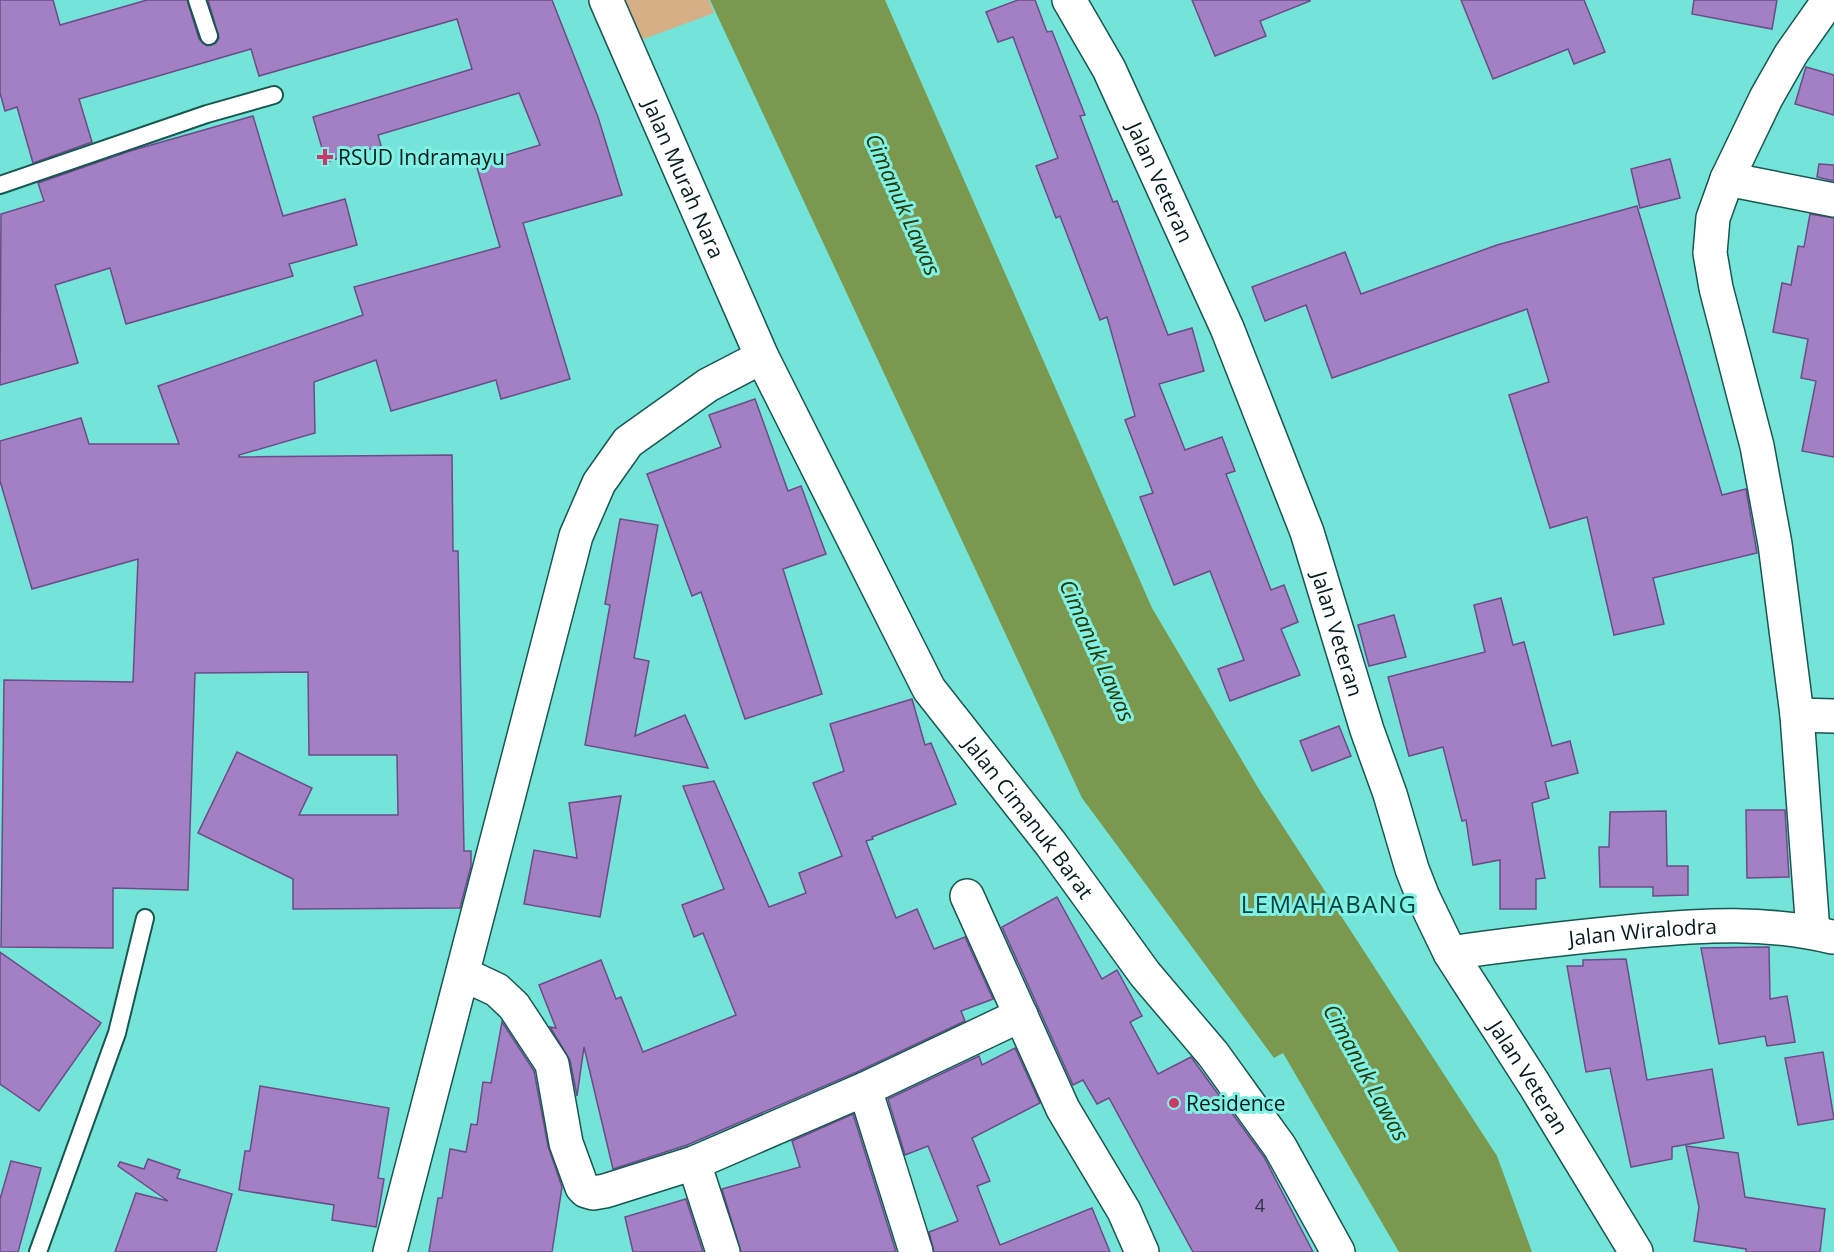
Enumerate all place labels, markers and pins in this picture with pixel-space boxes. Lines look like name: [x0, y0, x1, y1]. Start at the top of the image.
place label: RSUD Indramayu: [338, 143, 505, 171]
marker: RSUD Indramayu: [316, 148, 334, 166]
place label: Residence: [1186, 1089, 1285, 1117]
marker: Residence: [1167, 1096, 1181, 1110]

